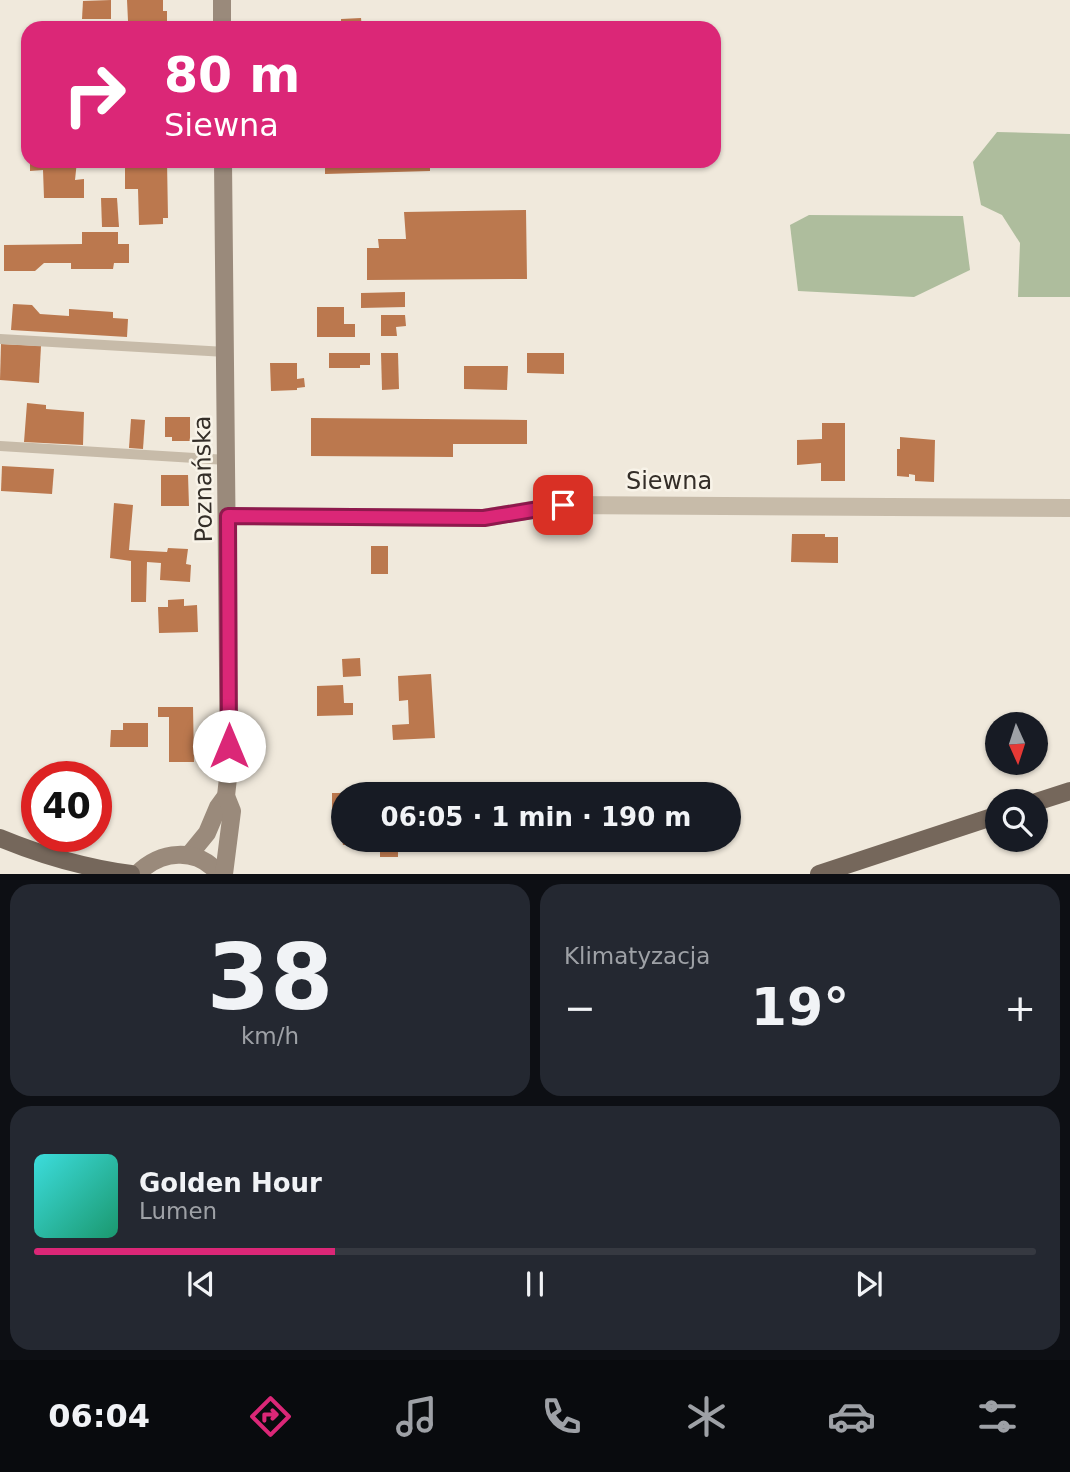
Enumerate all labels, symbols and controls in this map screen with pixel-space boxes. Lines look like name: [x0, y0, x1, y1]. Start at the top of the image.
text: 80 m: [164, 47, 300, 104]
icon: right: [49, 49, 140, 140]
text: Siewna: [164, 106, 279, 144]
street label: Poznańska: [188, 415, 218, 543]
street label: Siewna: [626, 467, 712, 495]
pin: [533, 475, 593, 535]
icon: arrive: [544, 486, 582, 524]
position arrow: [192, 709, 266, 783]
north arrow: [985, 712, 1048, 775]
map controls: [985, 712, 1048, 852]
speed limit sign: 40: [21, 761, 112, 852]
button: search: [985, 789, 1048, 852]
text: 06:05 · 1 min · 190 m: [381, 802, 691, 832]
text: 38: [207, 925, 333, 1030]
text: Klimatyzacja: [564, 943, 710, 969]
text: 19°: [751, 977, 849, 1037]
text: −: [564, 986, 596, 1030]
text: +: [1004, 986, 1036, 1030]
text: km/h: [241, 1023, 299, 1049]
text: Golden Hour: [139, 1168, 322, 1198]
text: Lumen: [139, 1198, 217, 1224]
icon: previous: [182, 1265, 220, 1303]
icon: pause: [516, 1265, 554, 1303]
icon: next: [850, 1265, 888, 1303]
icon: directions: [246, 1392, 295, 1441]
icon: music: [392, 1392, 441, 1441]
icon: phone: [537, 1392, 586, 1441]
icon: climate: [682, 1392, 731, 1441]
icon: car: [827, 1392, 876, 1441]
icon: filters: [973, 1392, 1022, 1441]
text: 06:04: [48, 1397, 150, 1435]

